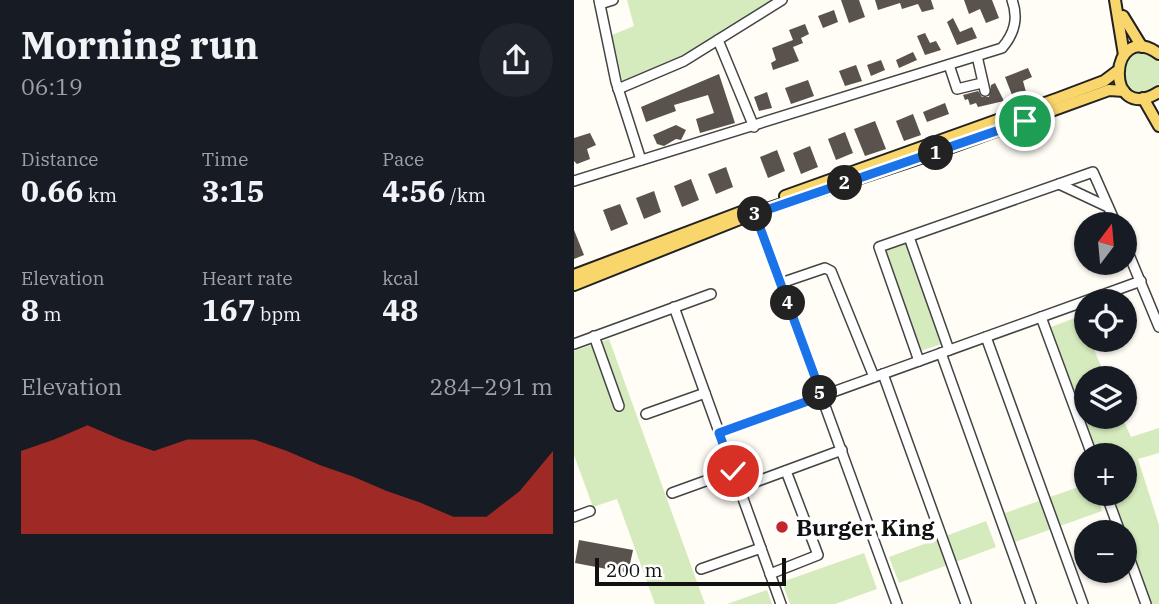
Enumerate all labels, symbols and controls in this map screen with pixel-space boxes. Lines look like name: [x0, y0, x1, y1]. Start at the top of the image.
text: Morning run: [21, 20, 259, 69]
button: share: [479, 23, 553, 97]
text: 06:19: [21, 71, 83, 101]
pin: [995, 91, 1055, 151]
icon: arrive: [1006, 102, 1044, 140]
pin: 1: [918, 136, 954, 170]
text: 1: [930, 140, 941, 164]
text: Distance: [21, 147, 99, 171]
text: Time: [202, 147, 248, 171]
text: Pace: [382, 147, 424, 171]
pin: 2: [828, 166, 862, 200]
text: 2: [839, 170, 850, 194]
text: 0.66: [21, 171, 83, 210]
text: 3:15: [202, 171, 265, 210]
text: 4:56: [382, 171, 445, 210]
text: km: [83, 183, 117, 207]
text: /km: [445, 183, 486, 207]
pin: 3: [738, 196, 772, 232]
text: 3: [749, 201, 760, 225]
north arrow: [1074, 212, 1138, 275]
map controls: [1074, 212, 1137, 583]
text: Elevation: [21, 266, 105, 290]
text: Heart rate: [202, 266, 293, 290]
text: kcal: [382, 266, 419, 290]
pin: 4: [770, 286, 806, 320]
button: locate: [1074, 289, 1137, 352]
text: 8: [21, 290, 39, 329]
text: 167: [202, 290, 256, 329]
text: 48: [382, 290, 418, 329]
text: 4: [782, 290, 793, 314]
text: m: [39, 302, 62, 326]
text: bpm: [256, 302, 301, 326]
button: layers: [1074, 366, 1137, 429]
text: Elevation: [21, 371, 122, 401]
text: 284–291 m: [429, 371, 553, 401]
pin: 5: [803, 376, 838, 410]
text: 5: [814, 380, 825, 404]
pin: [703, 441, 763, 501]
button: +: [1074, 443, 1137, 506]
icon: check: [714, 452, 752, 490]
place label: Burger King: [796, 512, 935, 542]
marker: Burger King: [774, 519, 790, 535]
button: −: [1074, 520, 1137, 583]
scale bar: [595, 555, 786, 587]
text: 200 m: [606, 558, 663, 582]

